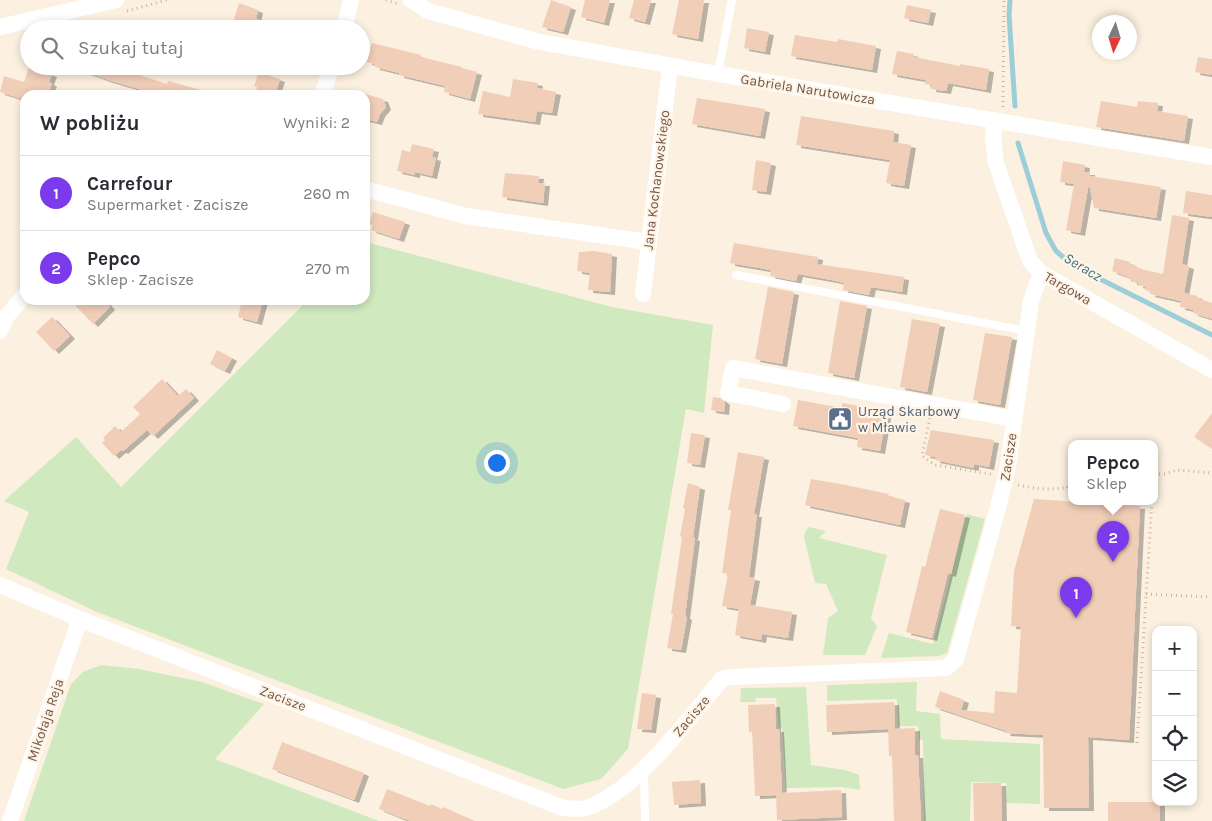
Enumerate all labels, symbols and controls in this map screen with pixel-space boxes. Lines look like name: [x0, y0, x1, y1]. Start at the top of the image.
north arrow: [1092, 15, 1137, 60]
search box: [20, 20, 370, 75]
icon: search: [38, 34, 66, 62]
text: Szukaj tutaj: [78, 37, 184, 59]
street label: Gabriela Narutowicza: [739, 70, 876, 109]
street label: Jana Kochanowskiego: [639, 109, 674, 251]
text: W pobliżu: [40, 111, 140, 135]
text: Wyniki: 2: [283, 113, 350, 132]
text: Carrefour: [87, 173, 172, 195]
text: 1: [53, 184, 59, 203]
text: 260 m: [303, 184, 350, 203]
text: Supermarket · Zacisze: [87, 195, 249, 214]
text: Pepco: [87, 248, 141, 270]
water label: Seracz: [1061, 249, 1106, 286]
text: 2: [51, 259, 61, 278]
text: 270 m: [305, 259, 350, 278]
street label: Targowa: [1041, 268, 1094, 309]
text: Sklep · Zacisze: [87, 270, 194, 289]
place label: Urząd Skarbowy w Mławie: [858, 403, 960, 436]
public building icon: Urząd Skarbowy w Mławie: [827, 406, 853, 432]
street label: Zacisze: [996, 432, 1021, 482]
popup: [1068, 440, 1158, 505]
your location: [484, 450, 510, 476]
text: Pepco: [1086, 452, 1140, 474]
text: Sklep: [1086, 474, 1127, 493]
pin: 2: [1097, 521, 1129, 562]
pin: 1: [1060, 577, 1092, 618]
map controls: [1152, 626, 1197, 806]
button: +: [1152, 626, 1197, 671]
button: −: [1152, 671, 1197, 716]
street label: Mikołaja Reja: [23, 677, 68, 764]
street label: Zacisze: [257, 682, 309, 715]
street label: Zacisze: [669, 692, 714, 740]
button: locate: [1152, 716, 1197, 761]
button: layers: [1152, 761, 1197, 806]

